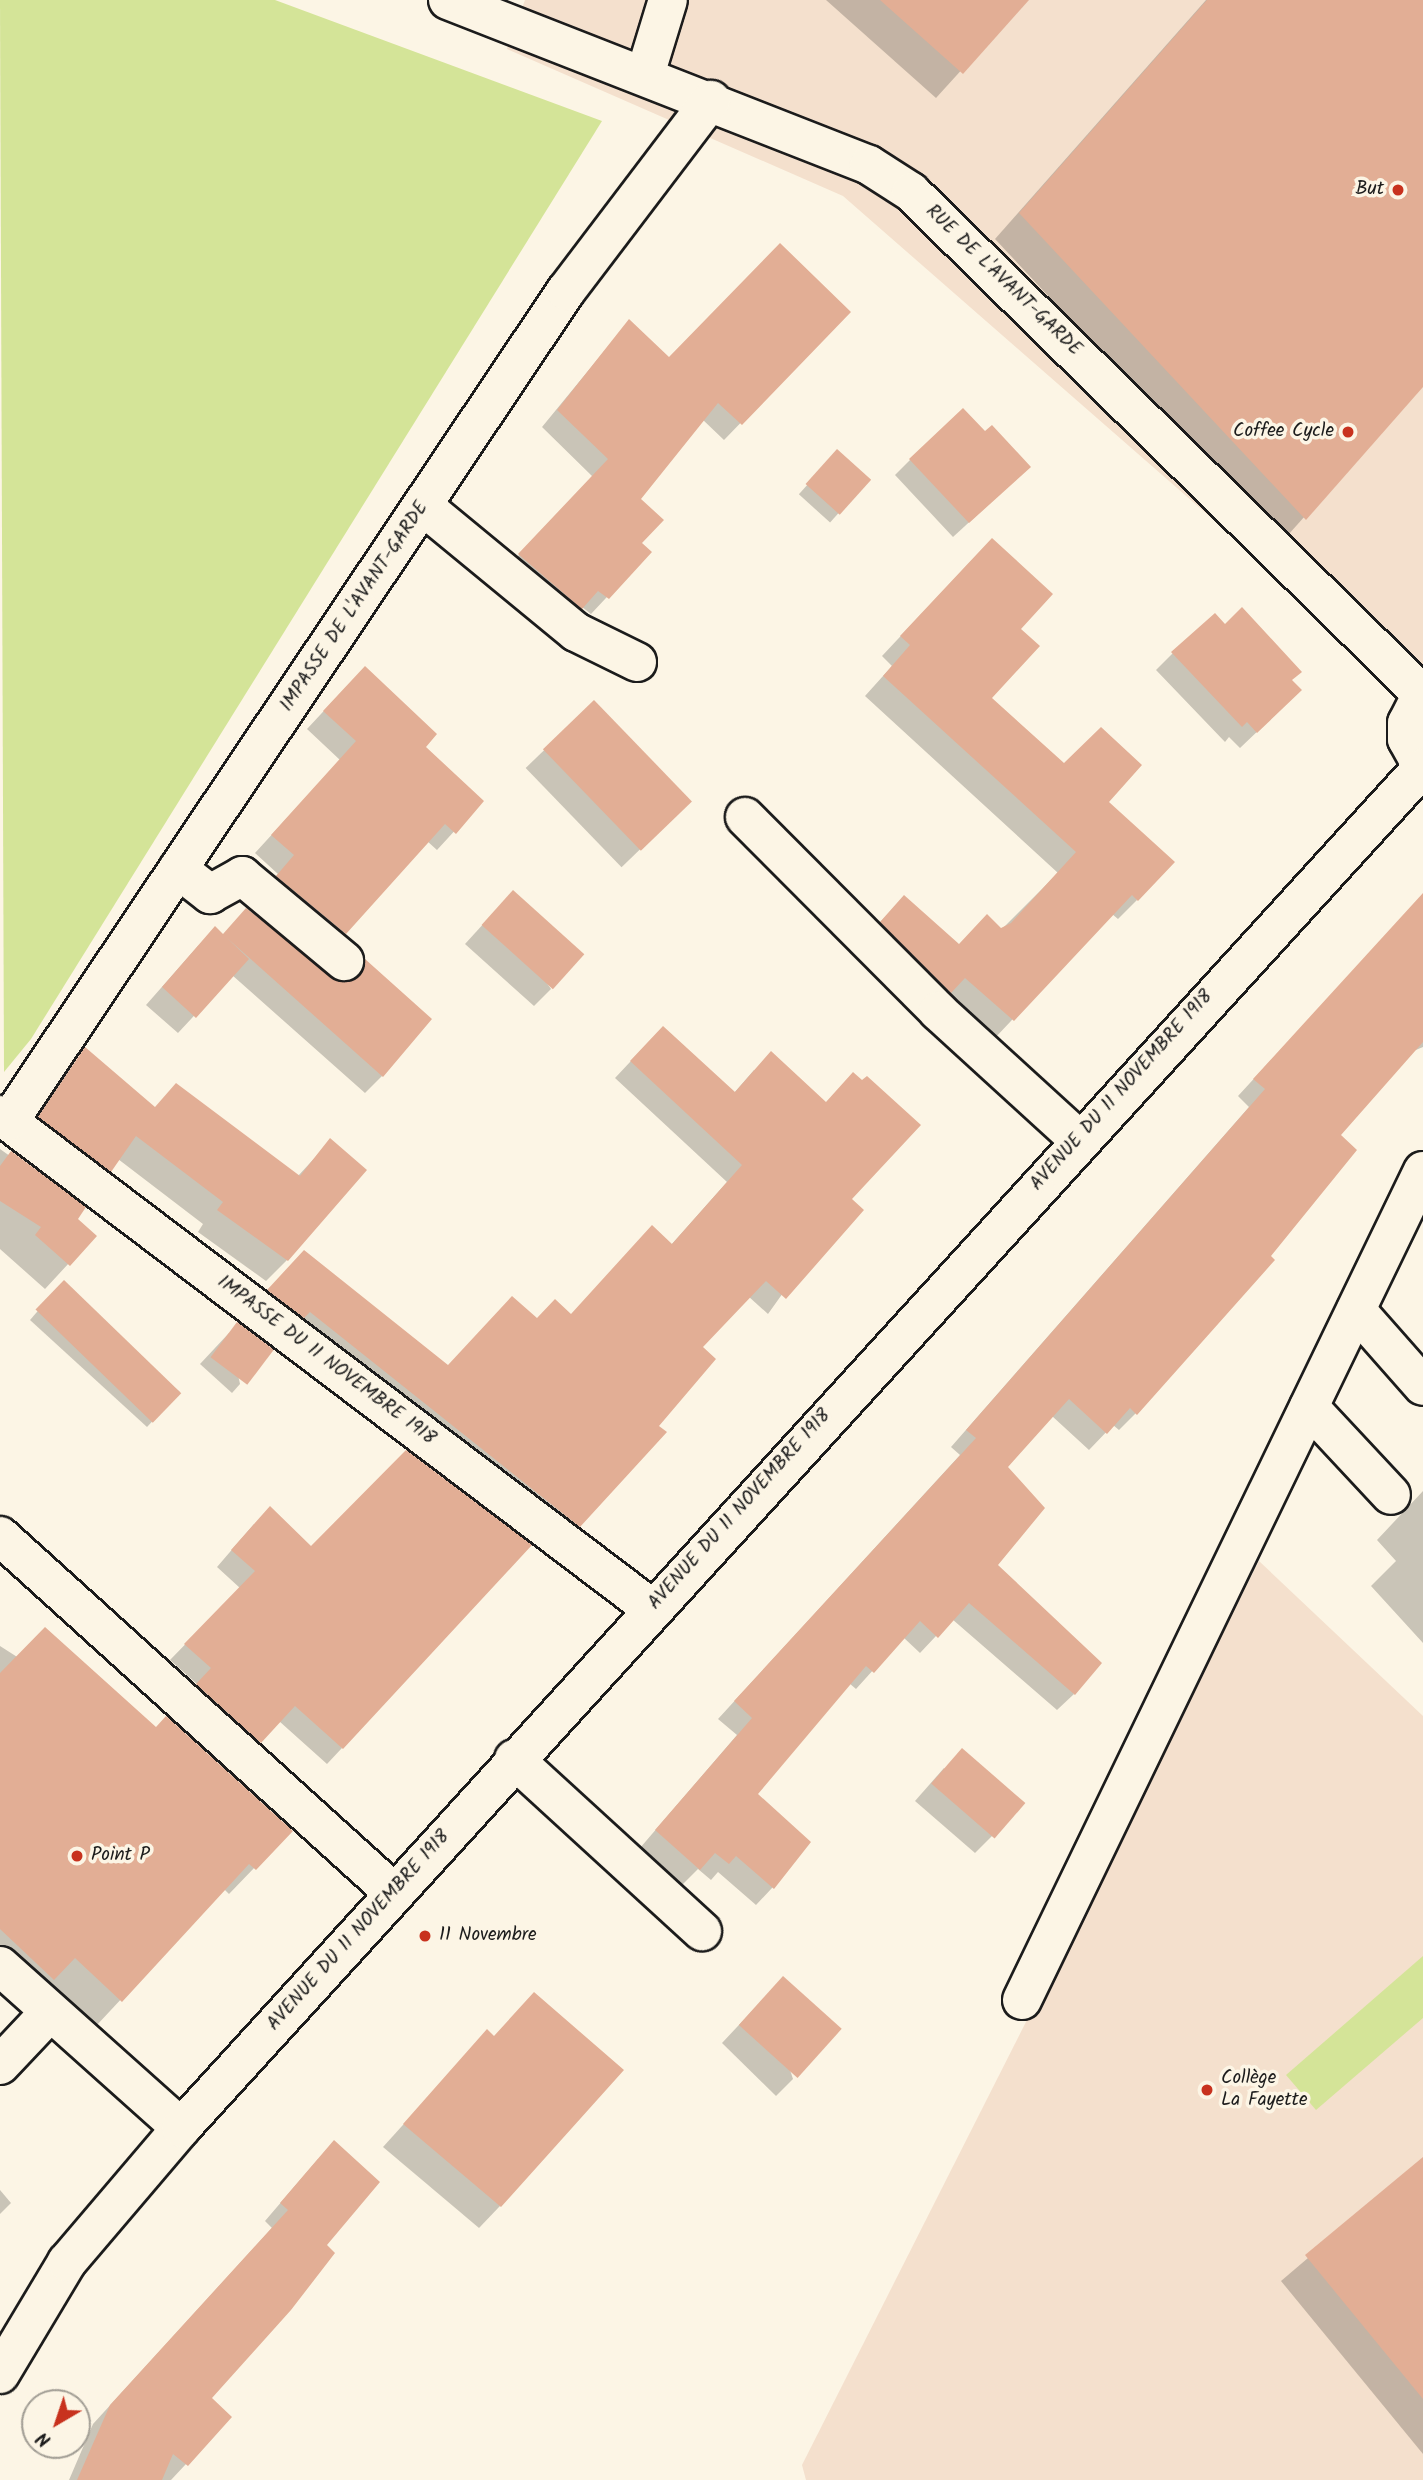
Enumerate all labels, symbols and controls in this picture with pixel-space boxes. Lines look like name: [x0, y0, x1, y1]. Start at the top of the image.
place label: But: [1355, 179, 1384, 201]
marker: But: [1390, 182, 1406, 198]
street label: RUE DE L'AVANT-GARDE: [920, 201, 1086, 361]
place label: Coffee Cycle: [1233, 421, 1334, 443]
marker: Coffee Cycle: [1340, 424, 1356, 440]
street label: IMPASSE DE L'AVANT-GARDE: [276, 498, 434, 716]
street label: AVENUE DU 11 NOVEMBRE 1918: [1026, 986, 1218, 1196]
street label: IMPASSE DU 11 NOVEMBRE 1918: [212, 1271, 440, 1451]
street label: AVENUE DU 11 NOVEMBRE 1918: [644, 1405, 836, 1615]
street label: AVENUE DU 11 NOVEMBRE 1918: [263, 1826, 455, 2036]
place label: Point P: [91, 1845, 150, 1867]
marker: Point P: [69, 1848, 85, 1864]
place label: 11 Novembre: [439, 1925, 537, 1947]
marker: 11 Novembre: [417, 1928, 433, 1944]
place label: Collège La Fayette: [1221, 2068, 1307, 2112]
marker: Collège La Fayette: [1199, 2082, 1215, 2098]
north arrow: [21, 2389, 91, 2459]
text: N: [30, 2423, 58, 2454]

